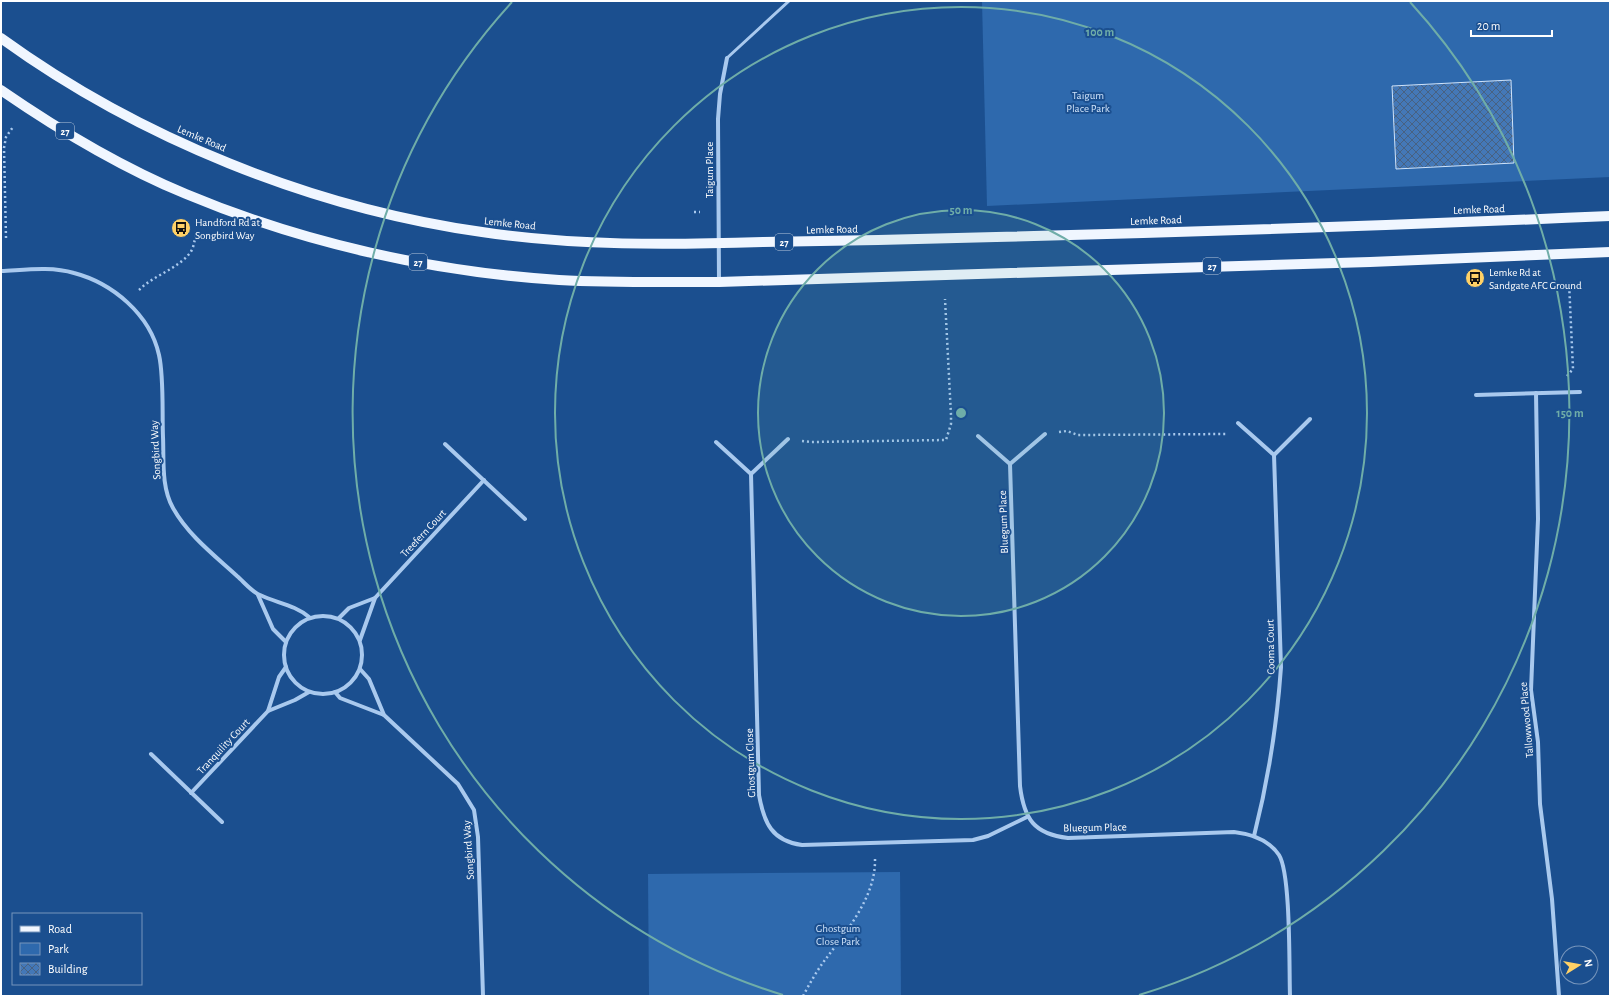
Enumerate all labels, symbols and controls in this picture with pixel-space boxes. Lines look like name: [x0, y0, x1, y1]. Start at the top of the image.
scale bar: [1471, 12, 1552, 38]
text: 20 m: [1477, 20, 1500, 32]
text: 100 m: [1086, 26, 1114, 38]
park label: Taigum Place Park: [1066, 90, 1110, 114]
road number: 27: [56, 123, 74, 139]
street label: Lemke Road: [176, 123, 228, 154]
street label: Taigum Place: [704, 142, 715, 198]
street label: Lemke Road: [1453, 203, 1505, 216]
text: 50 m: [950, 204, 973, 216]
street label: Lemke Road: [1130, 214, 1182, 227]
street label: Lemke Road: [484, 215, 537, 232]
bus stop icon: Handford Rd at Songbird Way: [170, 217, 192, 239]
place label: Handford Rd at Songbird Way: [195, 217, 260, 241]
street label: Lemke Road: [806, 224, 858, 235]
road number: 27: [775, 234, 793, 250]
road number: 27: [409, 254, 427, 270]
road number: 27: [1203, 258, 1221, 274]
bus stop icon: Lemke Rd at Sandgate AFC Ground: [1464, 267, 1486, 289]
place label: Lemke Rd at Sandgate AFC Ground: [1489, 267, 1582, 291]
centre of rings: [954, 406, 968, 420]
text: 150 m: [1556, 407, 1584, 419]
street label: Songbird Way: [148, 420, 163, 480]
street label: Bluegum Place: [997, 490, 1010, 554]
street label: Treefern Court: [399, 507, 449, 559]
street label: Cooma Court: [1265, 619, 1276, 675]
street label: Tallowwood Place: [1518, 682, 1535, 758]
street label: Tranquility Court: [195, 716, 252, 776]
street label: Ghostgum Close: [744, 728, 757, 798]
street label: Songbird Way: [461, 820, 476, 880]
street label: Bluegum Place: [1063, 821, 1127, 834]
legend: [12, 913, 142, 985]
text: Road: [48, 923, 72, 935]
park label: Ghostgum Close Park: [816, 923, 861, 947]
text: Park: [48, 943, 69, 955]
north arrow: [1559, 945, 1599, 985]
text: N: [1582, 958, 1594, 968]
text: Building: [48, 963, 88, 975]

